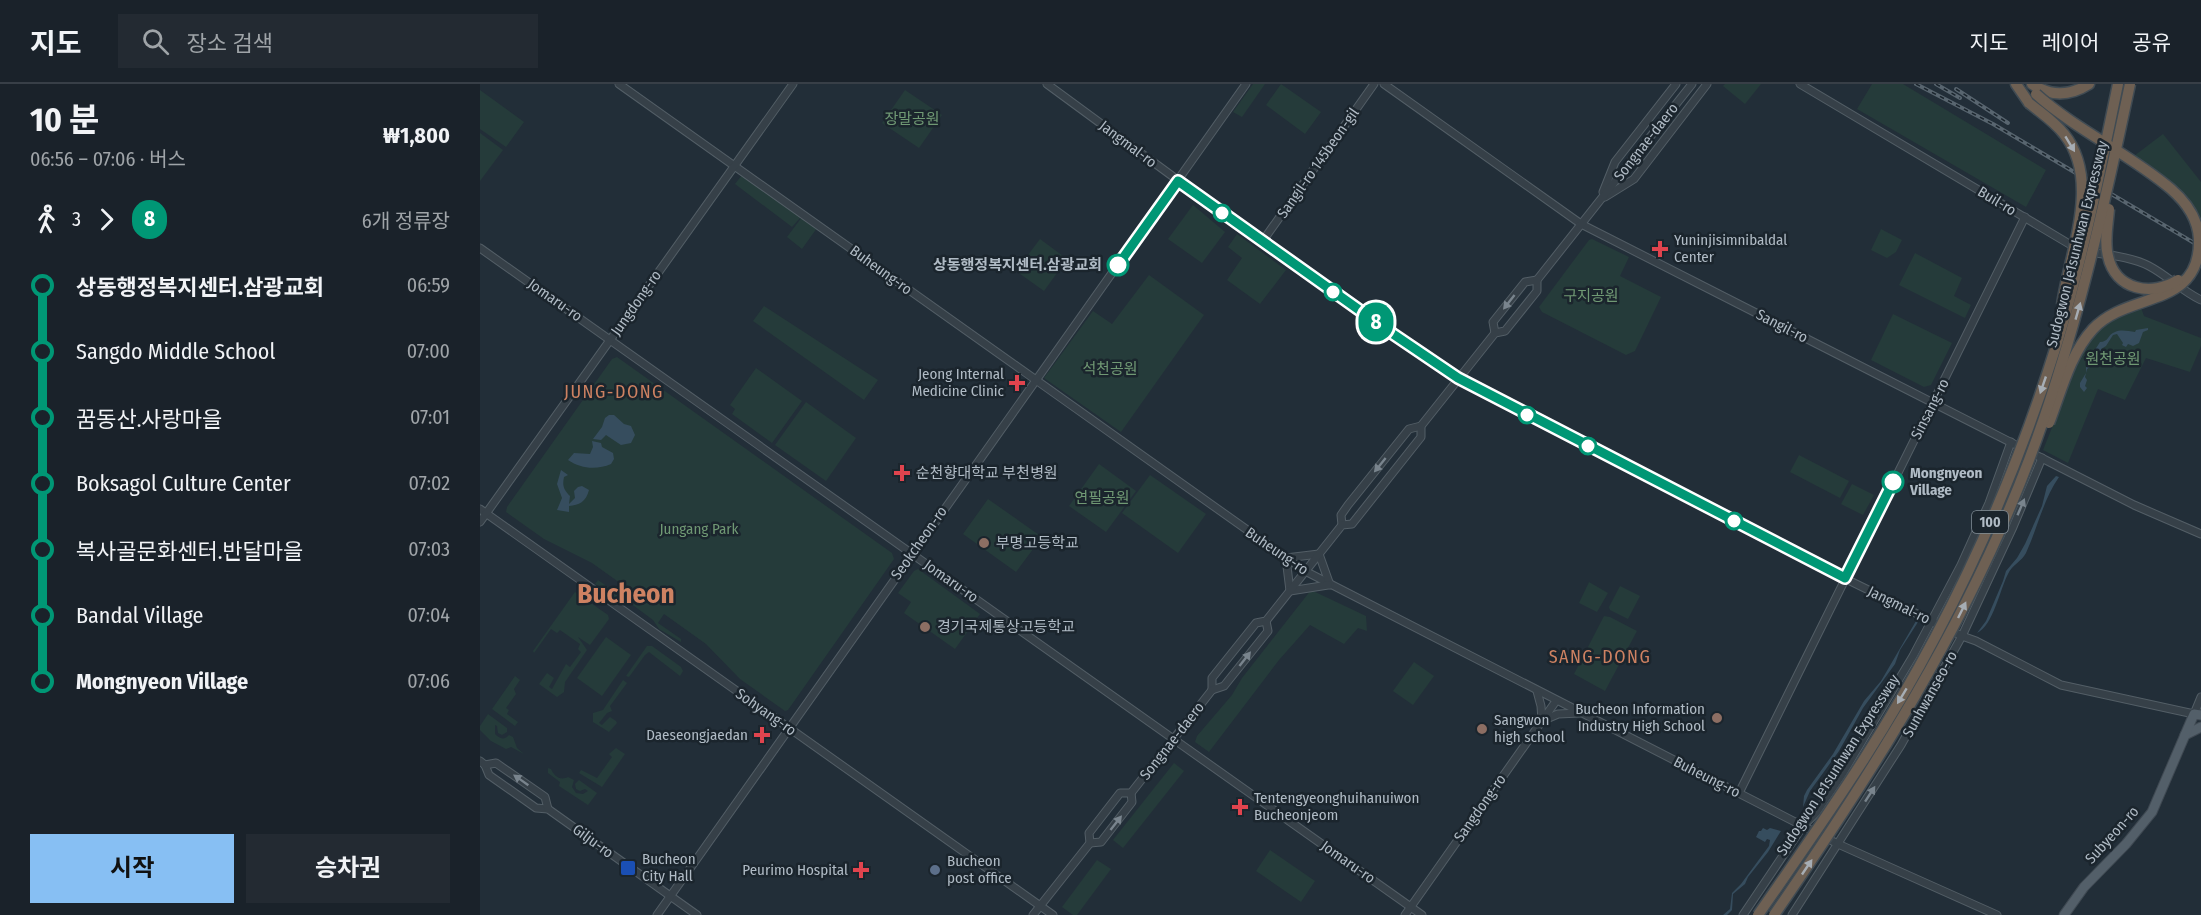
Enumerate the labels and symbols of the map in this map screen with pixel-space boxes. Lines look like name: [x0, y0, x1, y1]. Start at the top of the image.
street label: Songnae-daero: [1610, 99, 1682, 185]
street label: Sangil-ro 145beon-gil: [1273, 104, 1363, 222]
park label: 장말공원: [884, 110, 940, 128]
street label: Jangmal-ro: [1096, 117, 1160, 171]
one-way arrow: [2065, 136, 2076, 152]
street label: Sudogwon Je1sunhwan Expressway: [2043, 139, 2111, 349]
street label: Buil-ro: [1974, 182, 2020, 220]
unlabelled marker: [1213, 204, 1231, 222]
place label: Yuninjisimnibaldal Center: [1674, 231, 1787, 266]
marker: Yuninjisimnibaldal Center: [1651, 240, 1669, 258]
street label: Buheung-ro: [846, 241, 916, 299]
marker: 상동행정복지센터.삼광교회: [1107, 254, 1129, 276]
place label: 상동행정복지센터.삼광교회: [933, 256, 1102, 274]
street label: Jungdong-ro: [607, 267, 665, 339]
street label: Jomaru-ro: [524, 275, 586, 325]
unlabelled marker: [1324, 283, 1342, 301]
park label: 구지공원: [1563, 287, 1619, 305]
one-way arrow: [1504, 294, 1516, 309]
line badge: 8: [1356, 302, 1396, 342]
one-way arrow: [2074, 302, 2083, 320]
street label: Sangil-ro: [1753, 305, 1811, 347]
park label: 원천공원: [2085, 350, 2141, 368]
park label: 석천공원: [1082, 360, 1138, 378]
place label: Jeong Internal Medicine Clinic: [912, 365, 1005, 400]
marker: Jeong Internal Medicine Clinic: [1008, 374, 1026, 392]
street label: Sinsang-ro: [1907, 375, 1953, 442]
one-way arrow: [2037, 376, 2047, 394]
district label: JUNG-DONG: [564, 381, 664, 403]
unlabelled marker: [1518, 406, 1536, 424]
unlabelled marker: [1579, 437, 1597, 455]
one-way arrow: [1374, 458, 1387, 473]
marker: 순천향대학교 부천병원: [893, 464, 911, 482]
place label: 순천향대학교 부천병원: [916, 464, 1058, 482]
place label: Mongnyeon Village: [1909, 464, 1983, 499]
marker: Mongnyeon Village: [1882, 471, 1904, 493]
park label: 연필공원: [1074, 489, 1130, 507]
one-way arrow: [2017, 498, 2027, 516]
street label: Seokcheon-ro: [887, 503, 951, 583]
road number: 100: [1972, 511, 2008, 533]
unlabelled marker: [1725, 512, 1743, 530]
park label: Jungang Park: [659, 520, 739, 538]
street label: Buheung-ro: [1242, 523, 1312, 579]
place label: 부명고등학교: [996, 534, 1079, 552]
marker: 부명고등학교: [977, 536, 991, 550]
street label: Jomaru-ro: [920, 556, 982, 606]
district label: Bucheon: [577, 578, 675, 610]
street label: Jangmal-ro: [1865, 582, 1933, 628]
one-way arrow: [1957, 602, 1967, 619]
place label: 경기국제통상고등학교: [937, 618, 1075, 636]
marker: 경기국제통상고등학교: [918, 620, 932, 634]
district label: SANG-DONG: [1549, 646, 1651, 668]
street label: Sunhwanseo-ro: [1899, 648, 1961, 740]
one-way arrow: [1239, 652, 1251, 667]
street label: Sudogwon Je1sunhwan Expressway: [1773, 671, 1904, 859]
street label: Sohyang-ro: [732, 685, 800, 740]
one-way arrow: [1896, 688, 1907, 704]
street label: Songnae-daero: [1136, 698, 1208, 784]
place label: Bucheon Information Industry High School: [1575, 700, 1705, 735]
place label: Sangwon high school: [1494, 711, 1565, 746]
marker: Bucheon Information Industry High School: [1710, 711, 1724, 725]
marker: Sangwon high school: [1475, 722, 1489, 736]
place label: Daeseongjaedan: [646, 726, 748, 744]
marker: Daeseongjaedan: [753, 726, 771, 744]
street label: Buheung-ro: [1671, 753, 1743, 801]
street label: Sangdong-ro: [1450, 771, 1510, 845]
one-way arrow: [513, 775, 529, 786]
one-way arrow: [1864, 786, 1875, 802]
place label: Tentengyeonghuihanuiwon Bucheonjeom: [1254, 789, 1419, 824]
marker: Tentengyeonghuihanuiwon Bucheonjeom: [1231, 798, 1249, 816]
street label: Subyeon-ro: [2081, 802, 2143, 868]
one-way arrow: [1110, 815, 1122, 831]
street label: Gilju-ro: [569, 820, 617, 862]
street label: Jomaru-ro: [1317, 837, 1379, 887]
place label: Bucheon City Hall: [642, 850, 696, 885]
place label: Bucheon post office: [947, 852, 1012, 887]
marker: Bucheon City Hall: [619, 859, 637, 877]
one-way arrow: [1801, 859, 1813, 875]
place label: Peurimo Hospital: [742, 861, 848, 879]
marker: Peurimo Hospital: [852, 861, 870, 879]
marker: Bucheon post office: [928, 863, 942, 877]

